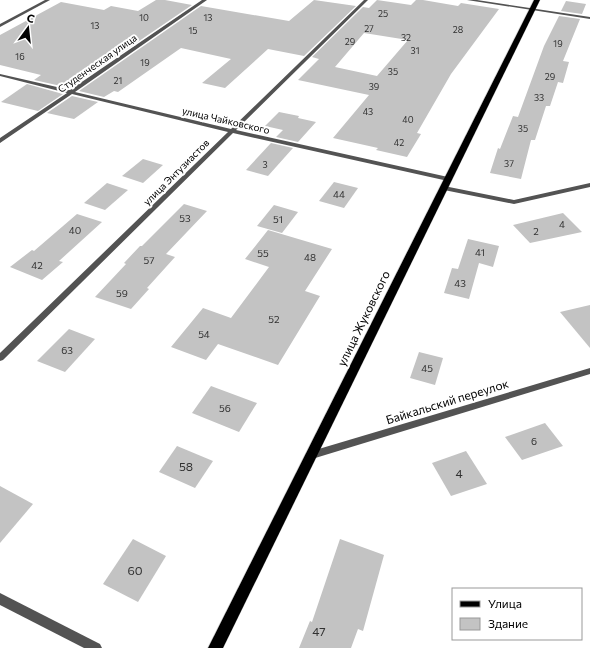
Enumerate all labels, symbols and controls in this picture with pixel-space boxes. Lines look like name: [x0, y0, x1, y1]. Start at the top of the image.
north arrow: [8, 8, 48, 48]
house number: 25: [378, 8, 388, 19]
text: С: [25, 11, 36, 25]
house number: 10: [139, 12, 149, 23]
house number: 13: [204, 12, 212, 23]
house number: 13: [91, 20, 99, 31]
house number: 27: [364, 23, 374, 34]
house number: 28: [453, 24, 463, 35]
house number: 15: [188, 25, 198, 36]
street label: Студенческая улица: [55, 31, 139, 95]
house number: 32: [401, 32, 411, 43]
house number: 29: [345, 36, 355, 47]
house number: 19: [553, 38, 563, 49]
house number: 31: [411, 45, 419, 56]
house number: 16: [15, 51, 25, 62]
house number: 19: [140, 57, 150, 68]
house number: 35: [388, 66, 398, 77]
house number: 29: [545, 71, 555, 82]
house number: 21: [114, 75, 122, 86]
house number: 39: [369, 81, 379, 92]
house number: 33: [534, 92, 544, 103]
street label: улица Чайковского: [181, 104, 271, 136]
house number: 43: [363, 106, 373, 117]
house number: 40: [402, 114, 414, 125]
house number: 35: [518, 123, 528, 134]
street label: улица Энтузиастов: [141, 137, 211, 207]
house number: 42: [394, 137, 404, 148]
house number: 37: [504, 158, 514, 169]
house number: 3: [262, 159, 268, 170]
house number: 44: [333, 188, 345, 200]
house number: 53: [179, 212, 191, 224]
house number: 51: [273, 213, 283, 225]
house number: 4: [559, 218, 565, 230]
house number: 40: [69, 224, 81, 236]
house number: 2: [533, 225, 539, 237]
house number: 41: [475, 246, 485, 258]
house number: 55: [257, 247, 269, 259]
house number: 48: [304, 251, 316, 263]
house number: 57: [143, 254, 155, 266]
house number: 42: [31, 259, 43, 271]
street label: улица Жуковского: [334, 268, 392, 368]
house number: 43: [454, 277, 466, 289]
house number: 59: [116, 287, 128, 299]
house number: 52: [268, 313, 280, 325]
house number: 54: [198, 328, 210, 340]
house number: 63: [61, 344, 73, 356]
house number: 45: [421, 362, 433, 374]
street label: Байкальский переулок: [384, 376, 511, 426]
house number: 56: [219, 402, 231, 414]
house number: 6: [531, 435, 537, 447]
house number: 58: [179, 459, 193, 473]
house number: 4: [455, 466, 463, 480]
house number: 60: [127, 563, 143, 577]
legend: [452, 588, 582, 640]
text: Улица: [488, 596, 522, 610]
text: Здание: [488, 616, 528, 630]
house number: 47: [312, 624, 326, 638]

